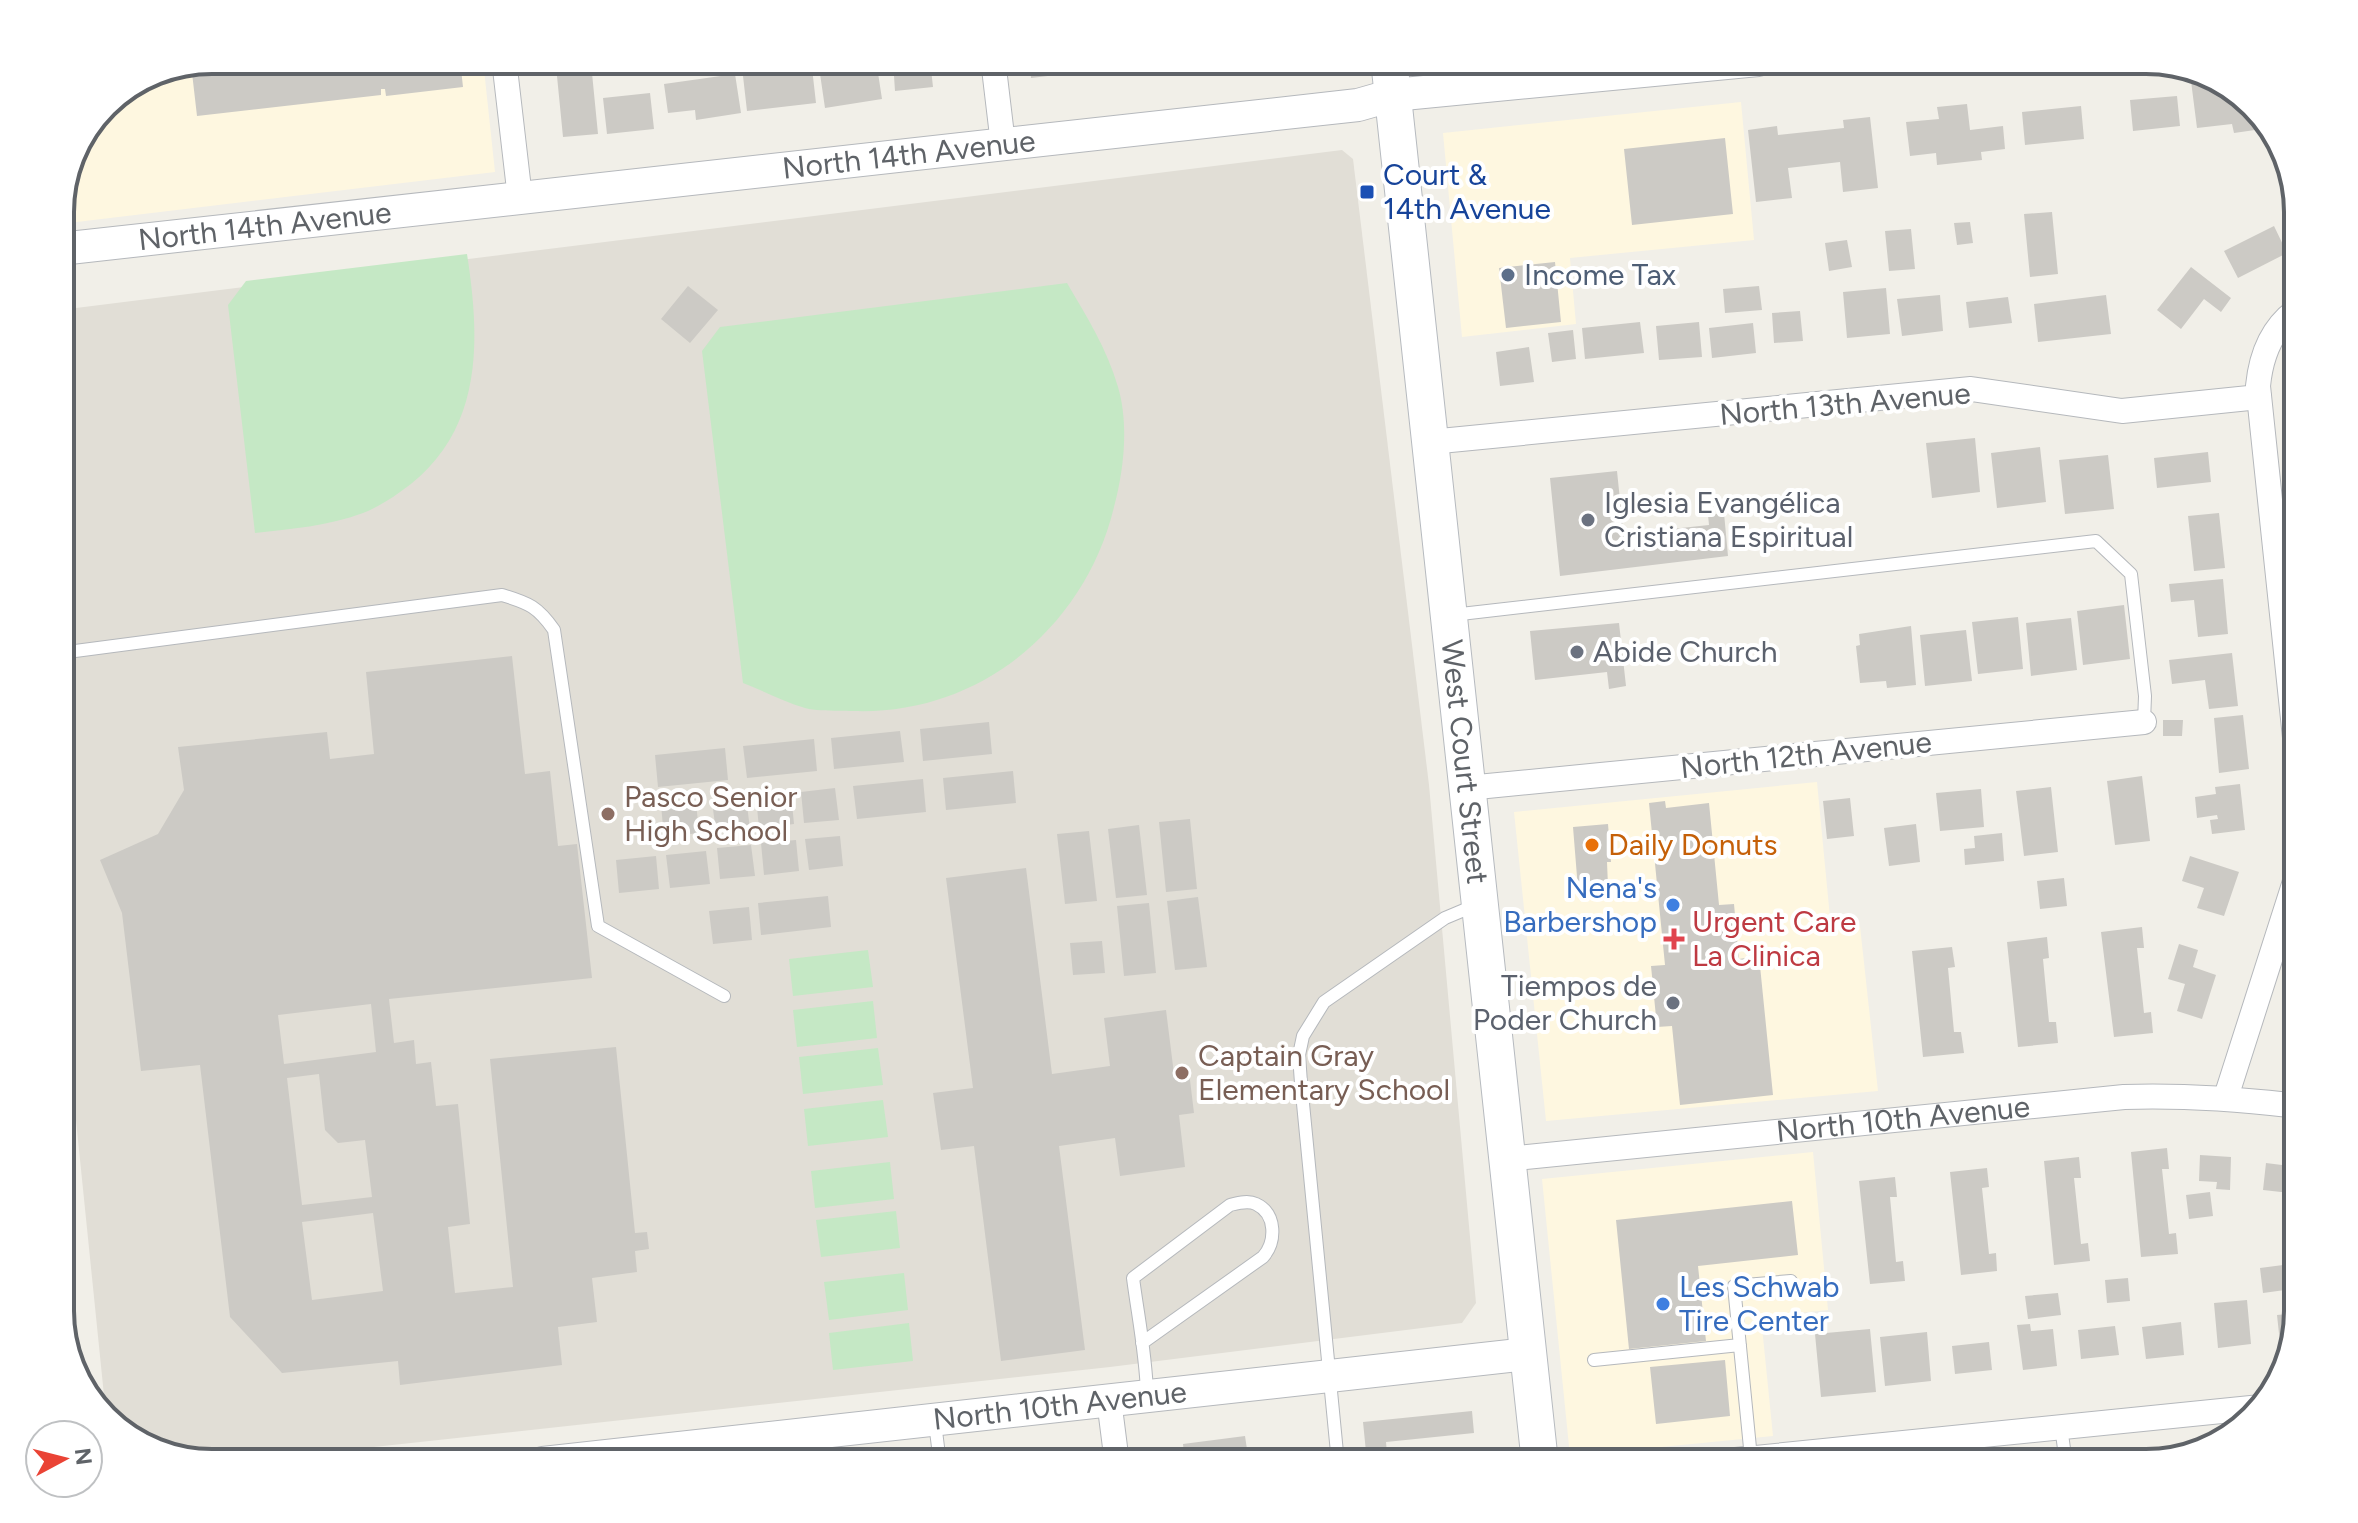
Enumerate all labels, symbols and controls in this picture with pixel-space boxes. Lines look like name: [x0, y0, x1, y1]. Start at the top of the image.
street label: North 14th Avenue: [780, 122, 1037, 187]
place label: Court & 14th Avenue: [1383, 156, 1551, 227]
marker: Court & 14th Avenue: [1358, 183, 1376, 201]
street label: North 14th Avenue: [136, 193, 393, 258]
place label: Income Tax: [1524, 256, 1676, 293]
marker: Income Tax: [1499, 266, 1517, 284]
street label: North 13th Avenue: [1718, 374, 1972, 433]
place label: Iglesia Evangélica Cristiana Espiritual: [1604, 484, 1853, 555]
marker: Iglesia Evangélica Cristiana Espiritual: [1579, 511, 1597, 529]
place label: Abide Church: [1593, 633, 1777, 670]
street label: West Court Street: [1434, 638, 1497, 886]
marker: Abide Church: [1568, 643, 1586, 661]
street label: North 12th Avenue: [1679, 723, 1933, 786]
place label: Pasco Senior High School: [624, 778, 797, 849]
marker: Pasco Senior High School: [599, 805, 617, 823]
place label: Daily Donuts: [1608, 826, 1778, 863]
marker: Daily Donuts: [1583, 836, 1601, 854]
place label: Nena's Barbershop: [1503, 869, 1657, 940]
marker: Nena's Barbershop: [1664, 896, 1682, 914]
place label: Urgent Care La Clinica: [1692, 903, 1856, 974]
marker: Urgent Care La Clinica: [1663, 928, 1685, 950]
place label: Tiempos de Poder Church: [1473, 967, 1657, 1038]
marker: Tiempos de Poder Church: [1664, 994, 1682, 1012]
place label: Captain Gray Elementary School: [1198, 1037, 1450, 1108]
marker: Captain Gray Elementary School: [1173, 1064, 1191, 1082]
street label: North 10th Avenue: [1774, 1088, 2032, 1150]
place label: Les Schwab Tire Center: [1679, 1268, 1840, 1339]
marker: Les Schwab Tire Center: [1654, 1295, 1672, 1313]
street label: North 10th Avenue: [931, 1373, 1189, 1438]
north arrow: [24, 1419, 104, 1499]
text: N: [69, 1447, 98, 1467]

